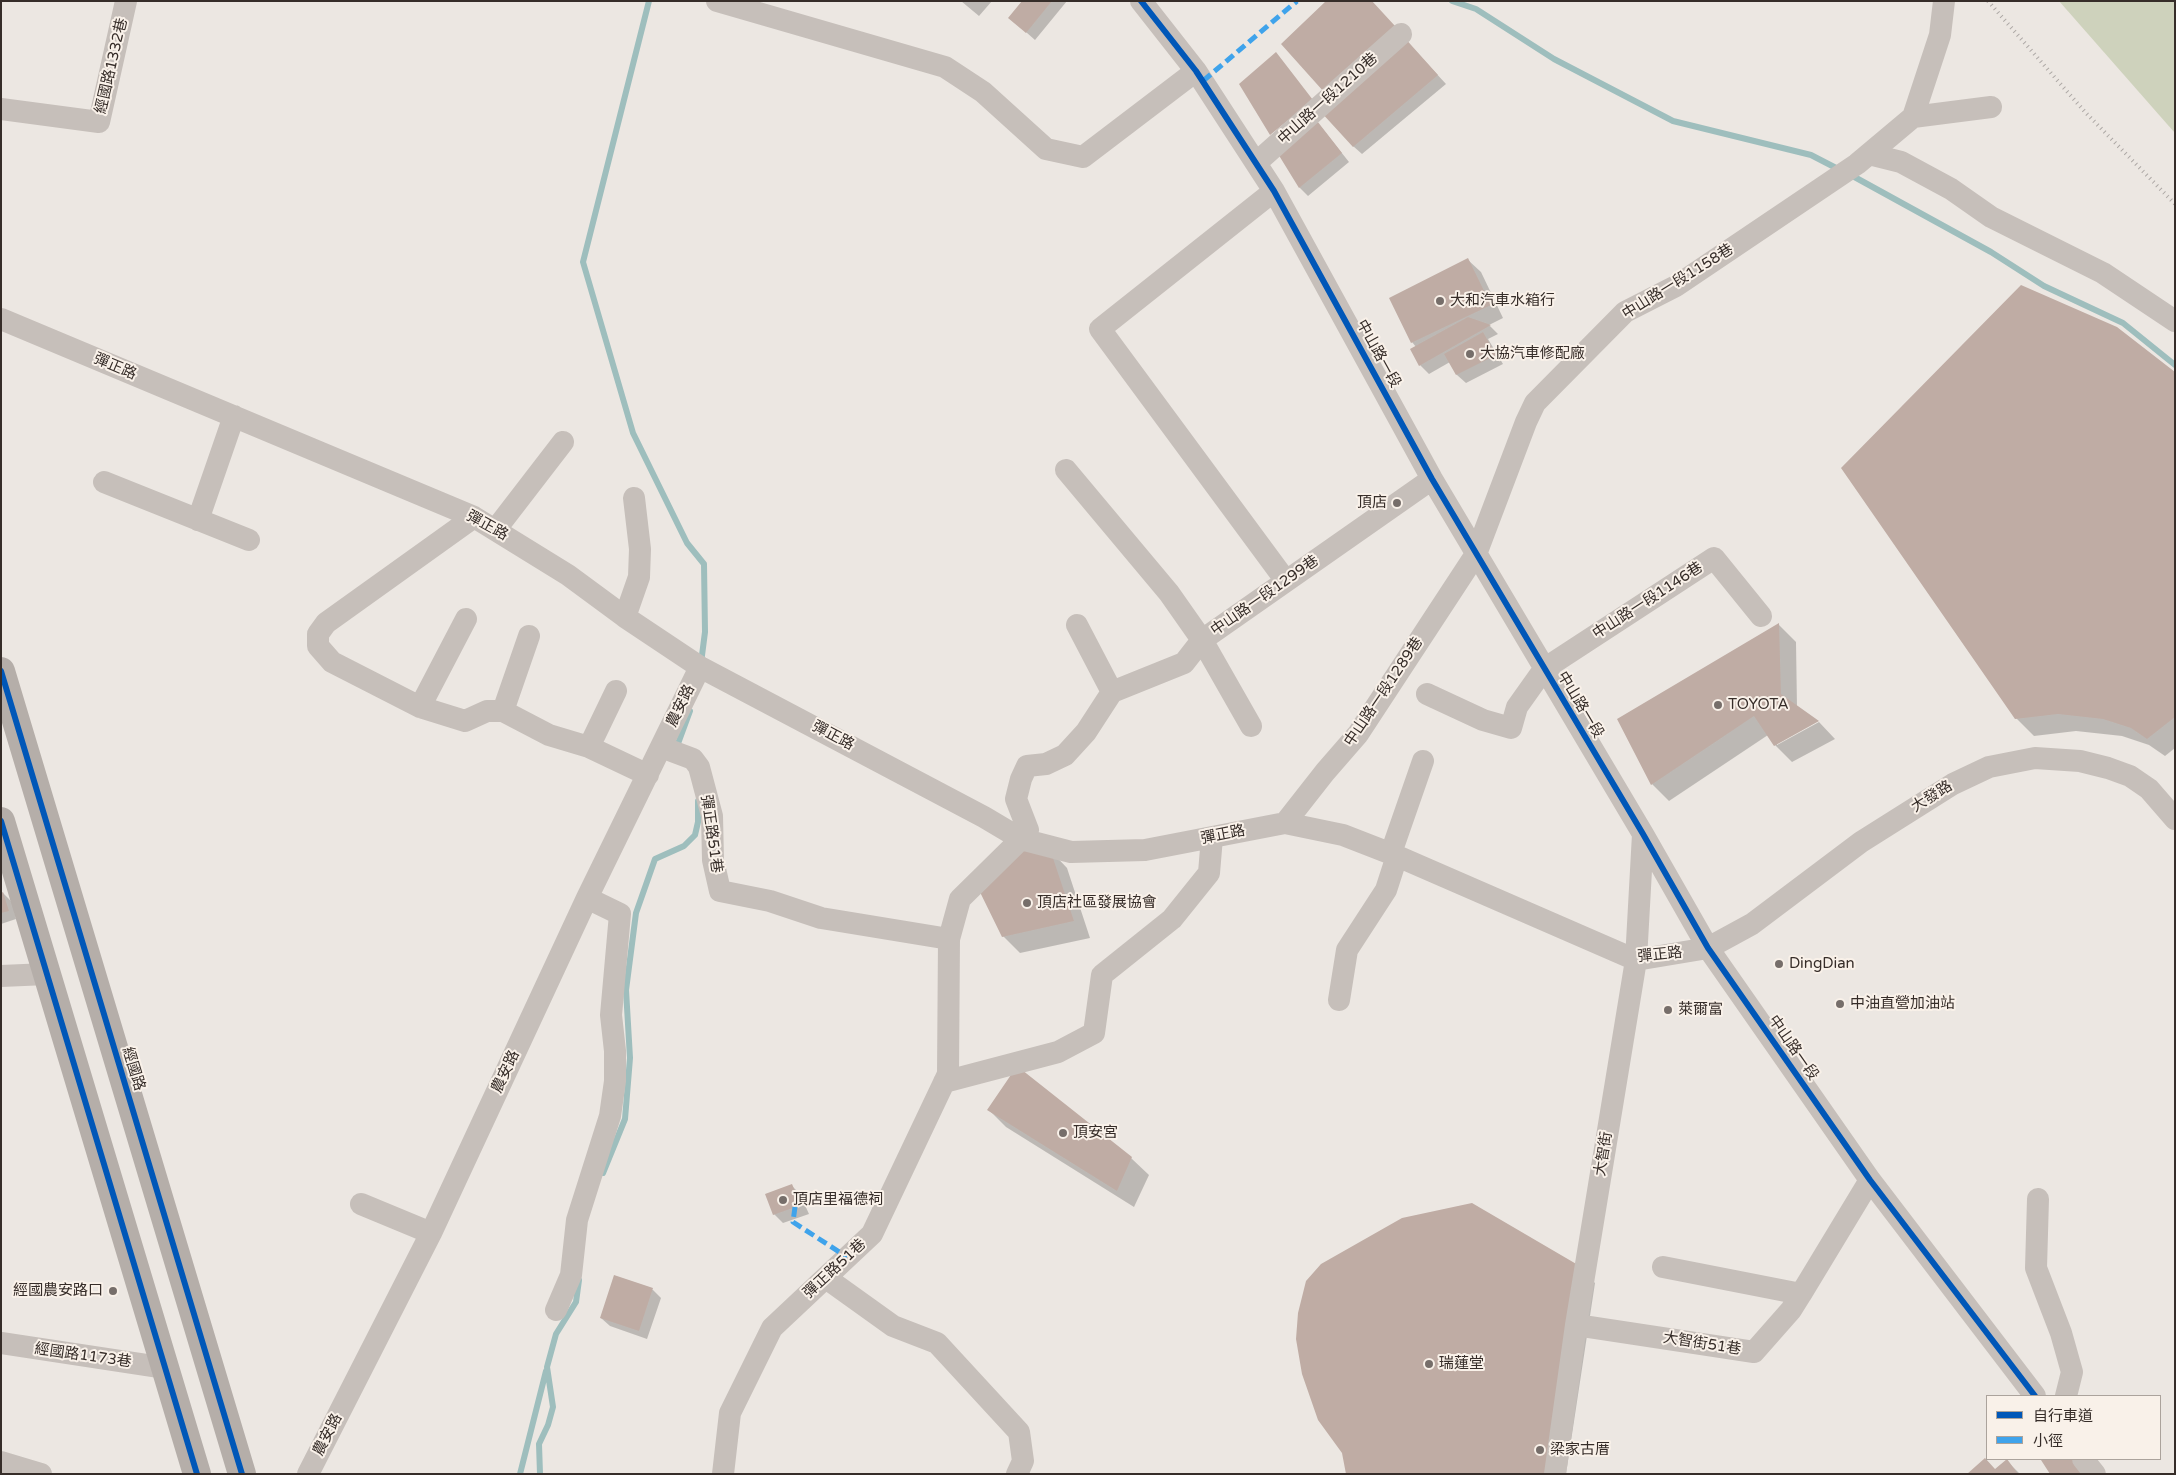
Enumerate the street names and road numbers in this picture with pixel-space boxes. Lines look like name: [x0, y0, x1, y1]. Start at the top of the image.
street label: 經國路1332巷: [92, 16, 132, 116]
street label: 中山路一段1210巷: [1275, 50, 1381, 148]
street label: 中山路一段1158巷: [1619, 241, 1737, 323]
street label: 中山路一段: [1352, 317, 1404, 391]
street label: 彈正路: [91, 350, 139, 384]
street label: 彈正路: [463, 507, 511, 545]
street label: 中山路一段1299巷: [1208, 552, 1322, 640]
street label: 中山路一段1146巷: [1590, 559, 1706, 643]
street label: 中山路一段1289巷: [1341, 634, 1427, 750]
street label: 中山路一段: [1553, 668, 1607, 742]
street label: 農安路: [663, 682, 699, 730]
street label: 彈正路: [809, 717, 857, 755]
street label: 大發路: [1908, 777, 1956, 817]
street label: 彈正路51巷: [697, 794, 725, 874]
street label: 彈正路: [1199, 822, 1247, 848]
street label: 彈正路: [1637, 944, 1683, 966]
street label: 中山路一段: [1764, 1012, 1822, 1084]
street label: 經國路: [118, 1045, 148, 1093]
street label: 農安路: [488, 1048, 524, 1096]
street label: 大智街: [1592, 1130, 1616, 1178]
street label: 彈正路51巷: [800, 1236, 870, 1302]
street label: 大智街51巷: [1662, 1329, 1742, 1359]
street label: 經國路1173巷: [33, 1340, 133, 1372]
street label: 農安路: [310, 1411, 346, 1459]

